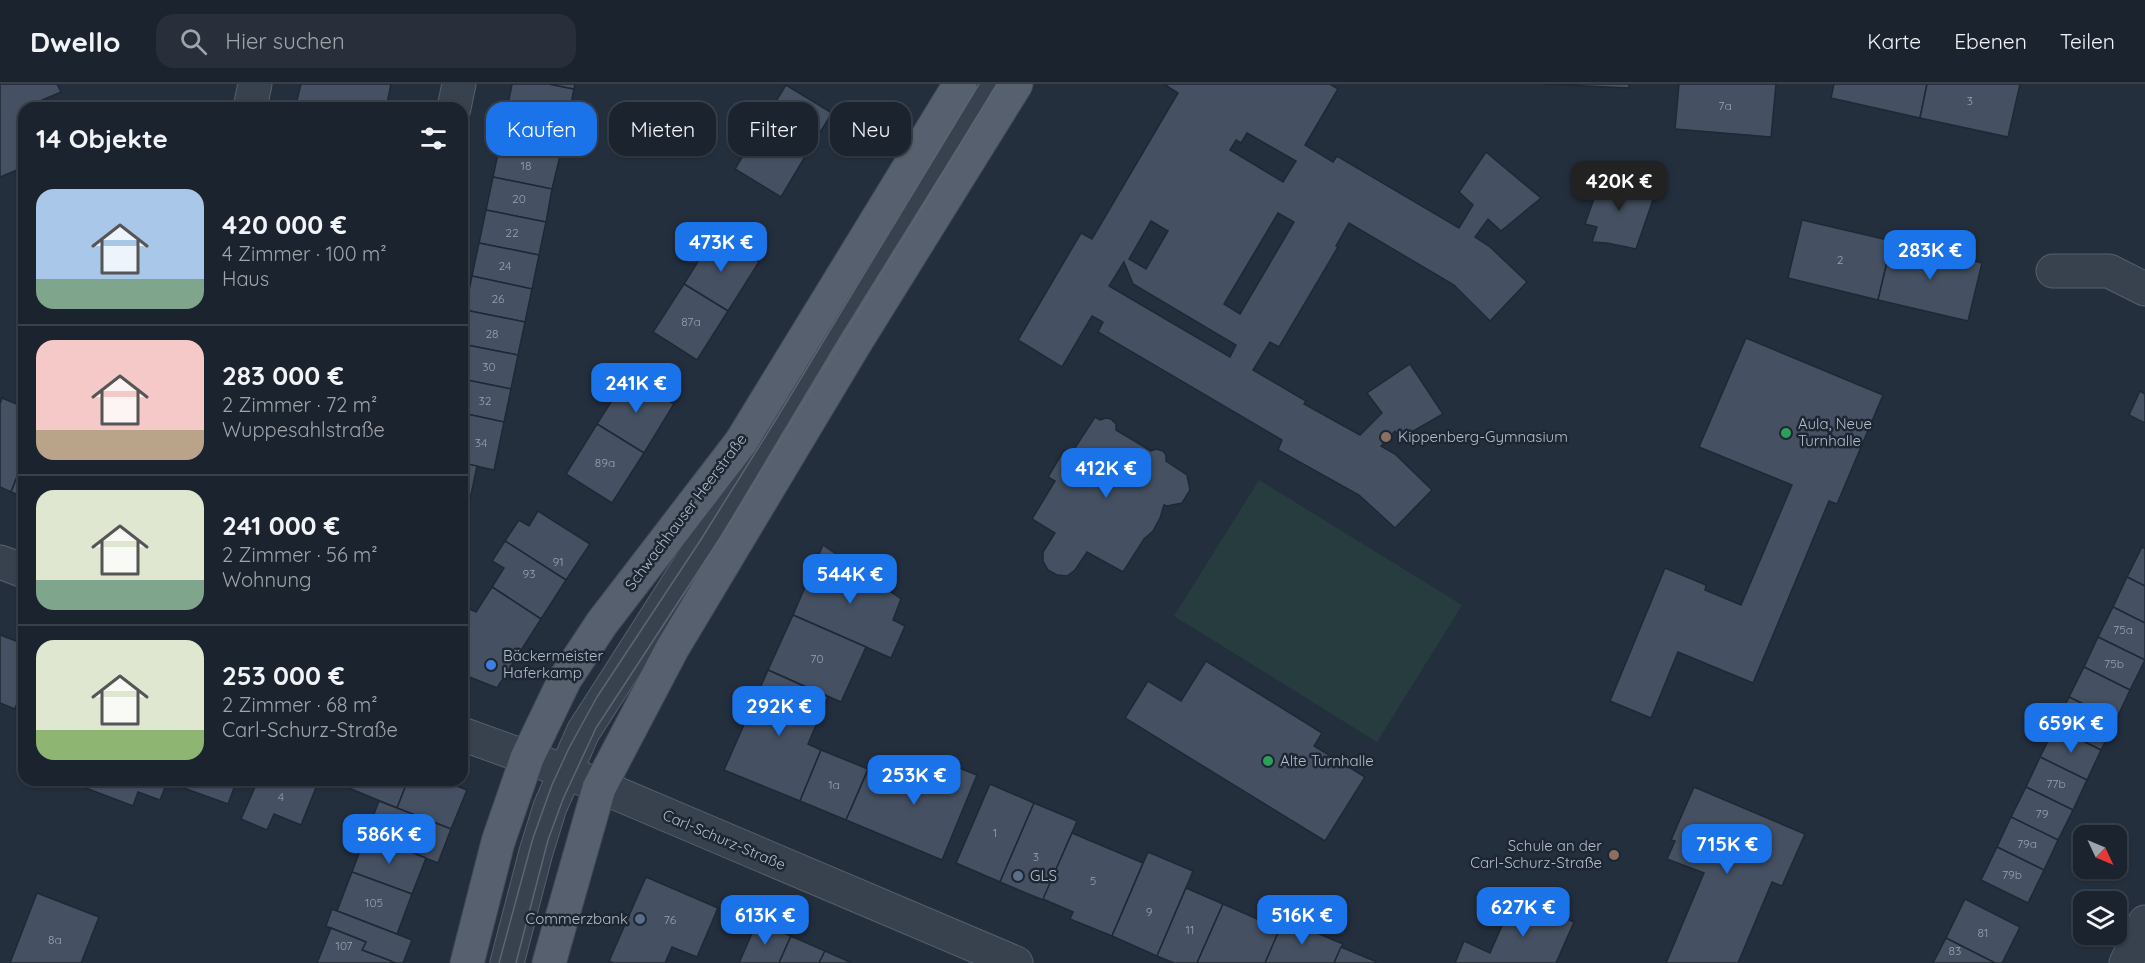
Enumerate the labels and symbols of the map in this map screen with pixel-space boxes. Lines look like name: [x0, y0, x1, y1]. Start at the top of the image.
house number: 3: [1967, 93, 1973, 108]
house number: 7a: [1718, 98, 1732, 113]
house number: 18: [521, 158, 531, 173]
pin: 420K €: [1570, 161, 1668, 212]
house number: 20: [512, 191, 526, 206]
pin: 473K €: [672, 222, 770, 273]
house number: 22: [505, 225, 519, 240]
pin: 283K €: [1881, 230, 1979, 281]
house number: 2: [1837, 252, 1844, 267]
house number: 24: [499, 258, 511, 273]
house number: 26: [491, 291, 505, 306]
house number: 87a: [681, 314, 701, 329]
house number: 28: [485, 326, 499, 341]
house number: 30: [482, 359, 496, 374]
pin: 241K €: [587, 363, 685, 414]
house number: 32: [479, 393, 492, 408]
place label: Aula, Neue Turnhalle: [1798, 414, 1872, 450]
marker: Aula, Neue Turnhalle: [1779, 426, 1793, 440]
place label: Kippenberg-Gymnasium: [1398, 427, 1568, 446]
street label: Schwachhauser Heerstraße: [621, 430, 751, 594]
marker: Kippenberg-Gymnasium: [1379, 430, 1393, 444]
house number: 34: [475, 435, 487, 450]
pin: 412K €: [1057, 448, 1155, 499]
house number: 89a: [595, 455, 615, 470]
house number: 91: [552, 554, 564, 569]
pin: 544K €: [801, 554, 899, 605]
house number: 93: [523, 566, 535, 581]
house number: 75a: [2113, 622, 2133, 637]
place label: Bäckermeister Haferkamp: [503, 646, 603, 682]
house number: 70: [810, 651, 824, 666]
house number: 75b: [2104, 656, 2124, 671]
marker: Bäckermeister Haferkamp: [484, 658, 498, 672]
pin: 292K €: [730, 686, 828, 737]
pin: 659K €: [2022, 703, 2120, 754]
place label: Alte Turnhalle: [1280, 751, 1374, 770]
marker: Alte Turnhalle: [1261, 754, 1275, 768]
pin: 253K €: [865, 755, 963, 806]
house number: 77b: [2046, 776, 2066, 791]
house number: 1a: [828, 777, 840, 792]
house number: 4: [278, 789, 284, 804]
street label: Carl-Schurz-Straße: [660, 805, 789, 874]
house number: 79: [2036, 806, 2049, 821]
pin: 586K €: [340, 814, 438, 865]
pin: 715K €: [1678, 824, 1776, 875]
house number: 1: [993, 825, 997, 840]
north arrow: [2073, 825, 2127, 879]
place label: Schule an der Carl-Schurz-Straße: [1470, 836, 1602, 872]
house number: 79a: [2017, 836, 2037, 851]
marker: Schule an der Carl-Schurz-Straße: [1607, 848, 1621, 862]
house number: 3: [1033, 849, 1039, 864]
place label: GLS: [1030, 866, 1057, 885]
house number: 79b: [2002, 867, 2022, 882]
marker: GLS: [1011, 869, 1025, 883]
house number: 5: [1090, 873, 1096, 888]
pin: 627K €: [1474, 887, 1572, 938]
house number: 105: [365, 895, 383, 910]
pin: 613K €: [716, 895, 814, 946]
pin: 516K €: [1253, 895, 1351, 946]
house number: 9: [1146, 904, 1153, 919]
place label: Commerzbank: [525, 909, 628, 928]
marker: Commerzbank: [633, 912, 647, 926]
house number: 76: [664, 912, 677, 927]
house number: 11: [1186, 922, 1194, 937]
house number: 81: [1978, 925, 1988, 940]
house number: 8a: [48, 932, 62, 947]
house number: 107: [335, 938, 353, 953]
house number: 83: [1949, 943, 1961, 958]

